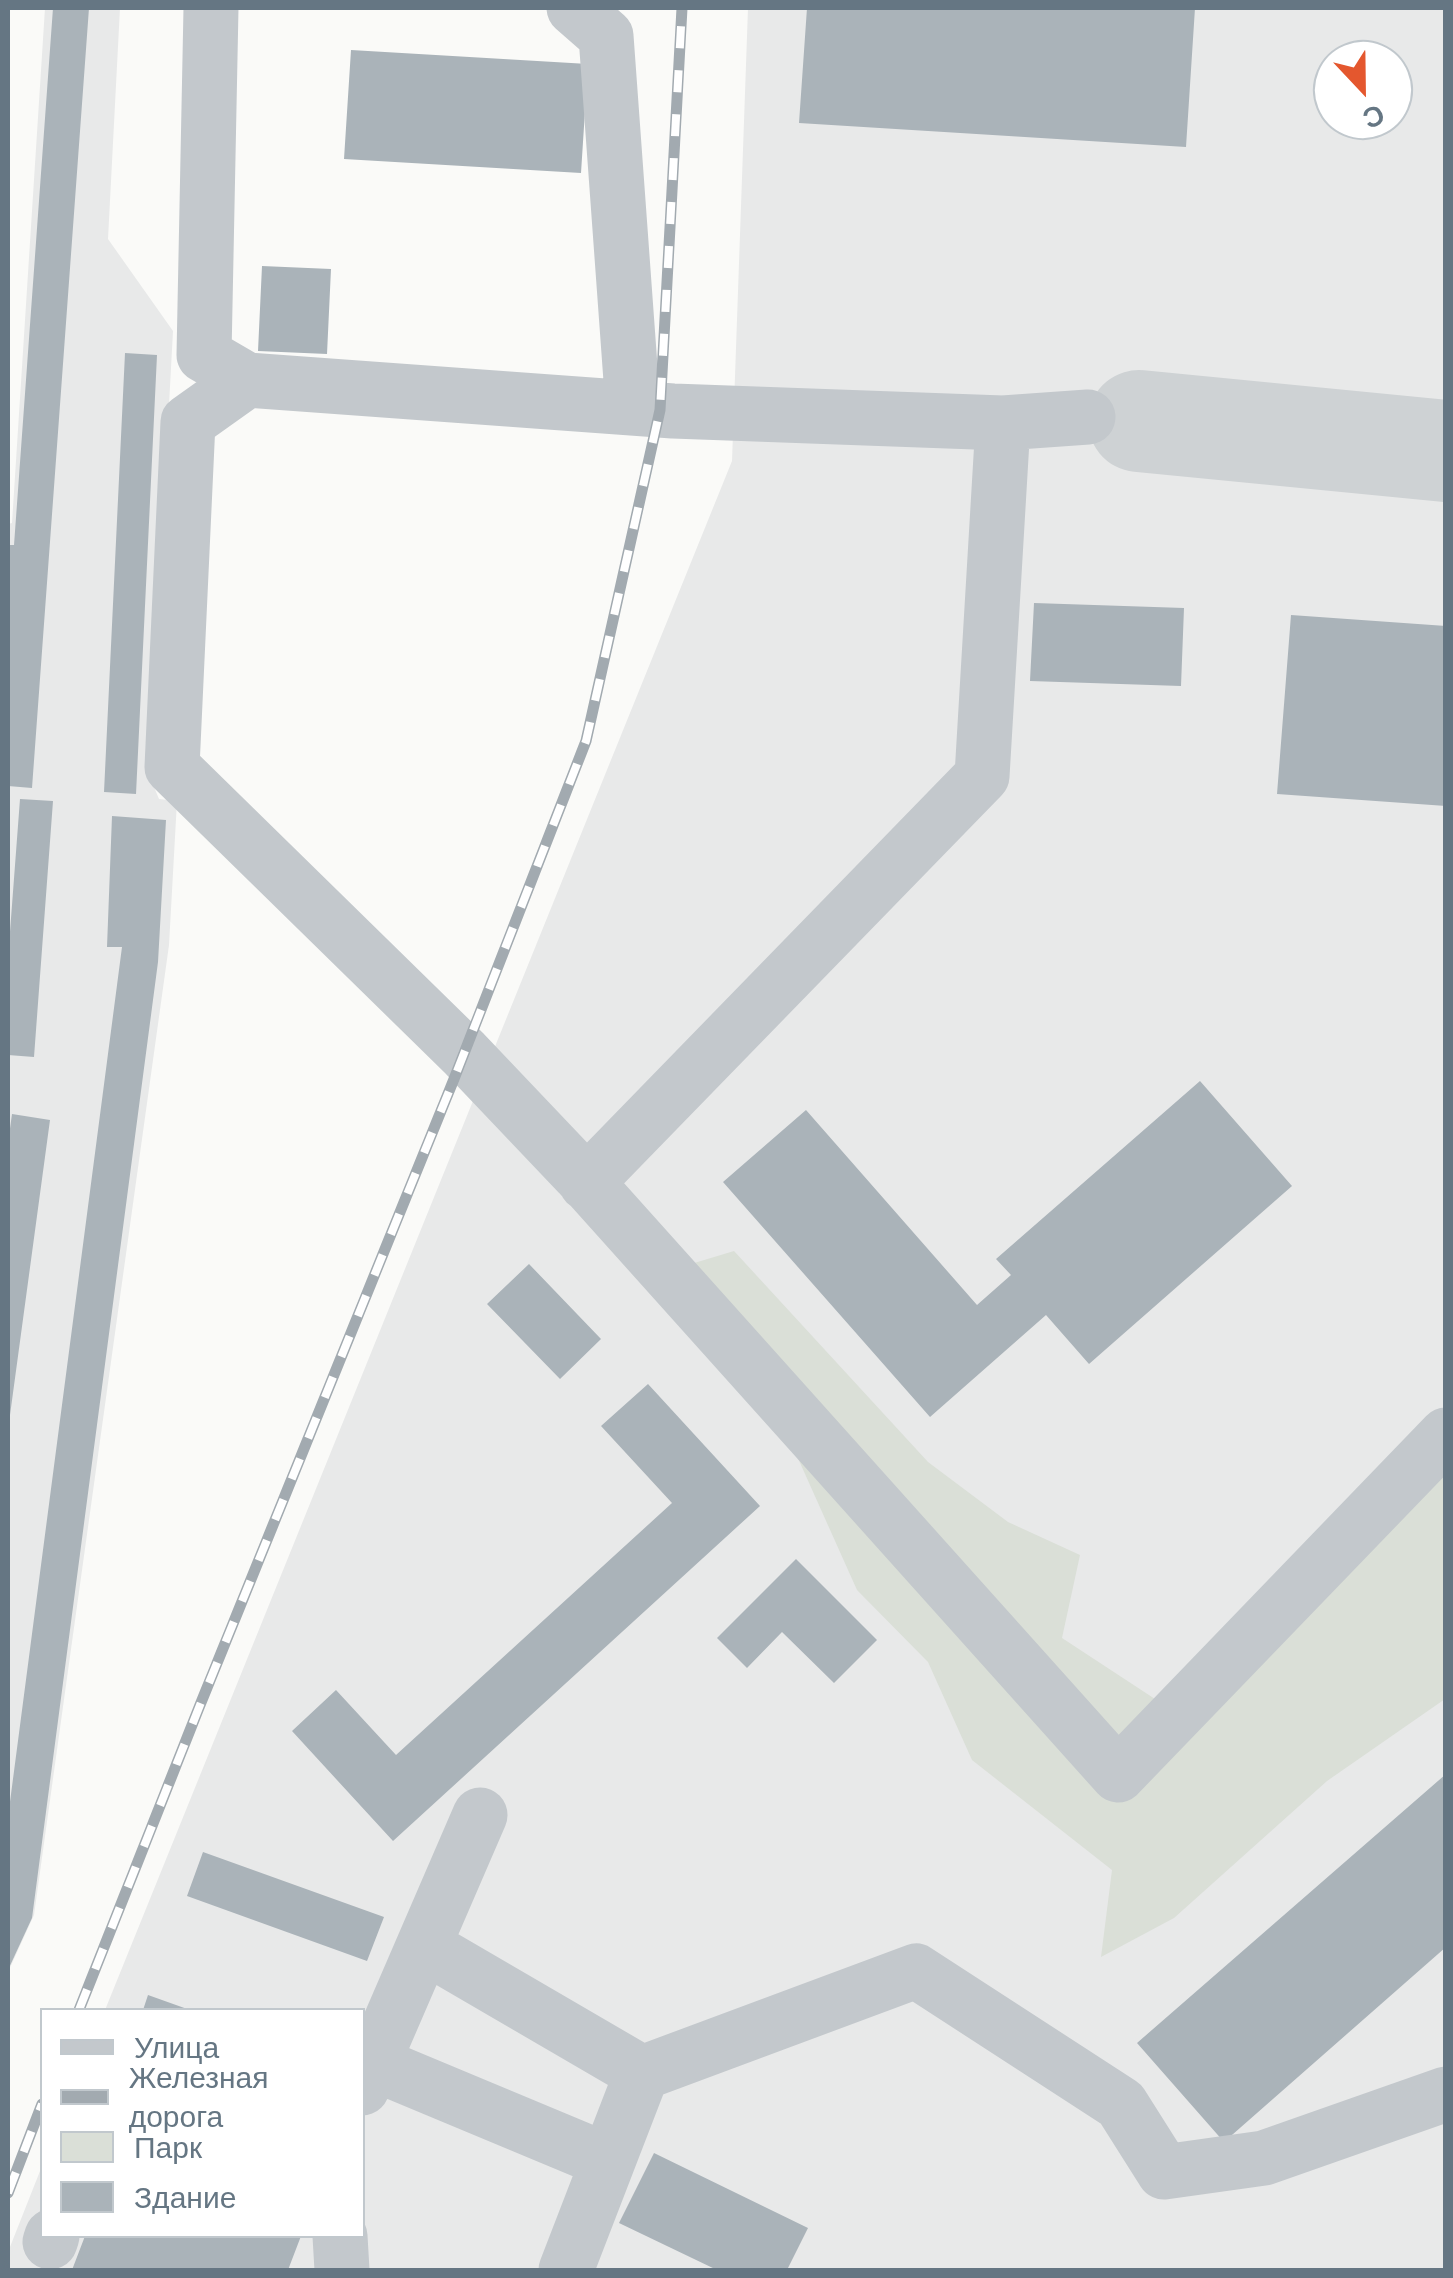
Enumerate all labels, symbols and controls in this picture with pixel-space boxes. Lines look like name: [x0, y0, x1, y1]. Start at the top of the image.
north arrow: [1313, 40, 1413, 140]
text: С: [1357, 95, 1390, 137]
legend: [40, 2008, 365, 2238]
text: Улица: [134, 2028, 219, 2067]
text: Железная дорога: [129, 2058, 268, 2136]
text: Парк: [134, 2128, 202, 2167]
text: Здание: [134, 2178, 236, 2217]

